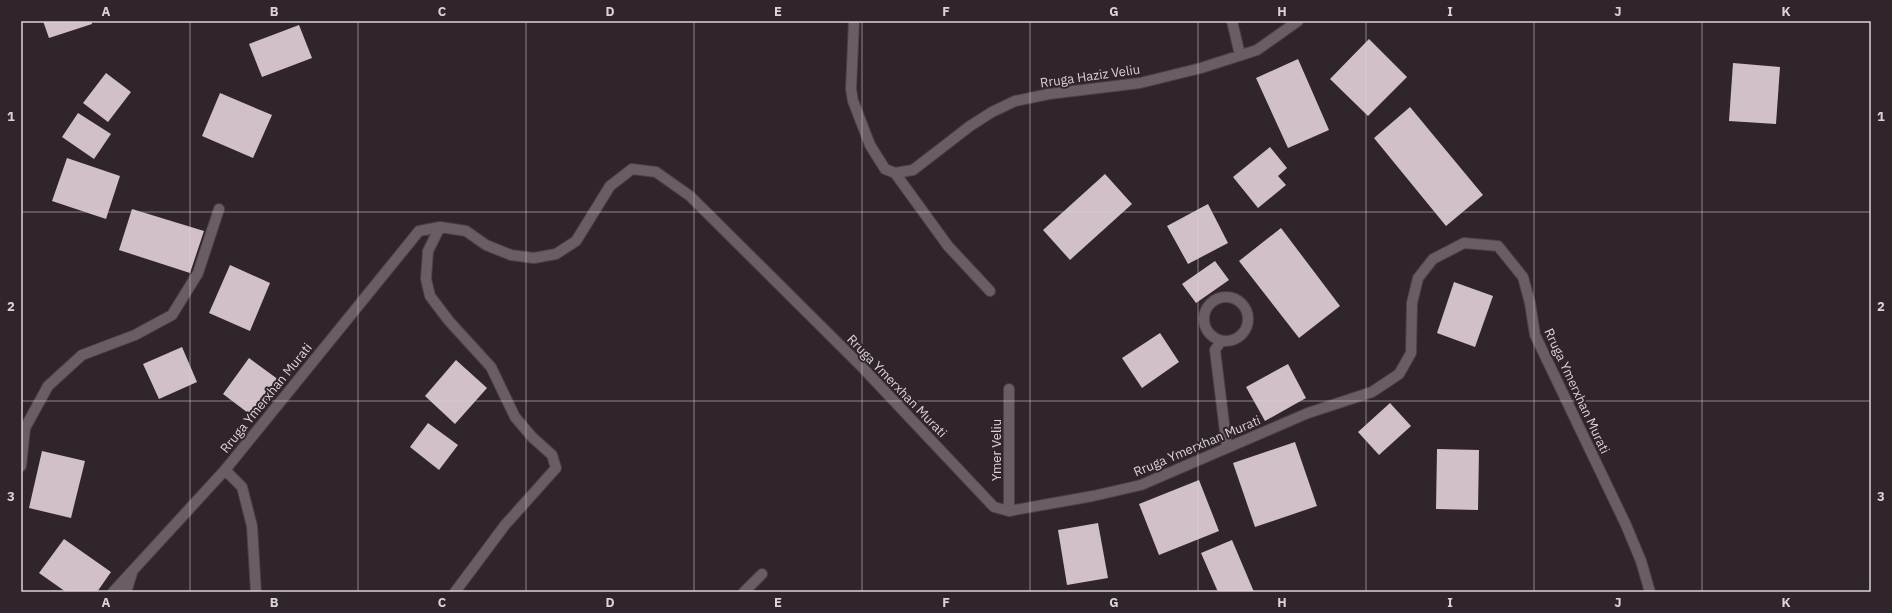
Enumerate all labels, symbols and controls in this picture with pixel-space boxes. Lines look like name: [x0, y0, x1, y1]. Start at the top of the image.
text: A: [102, 3, 111, 20]
text: B: [270, 3, 279, 20]
text: C: [438, 3, 447, 20]
text: D: [605, 3, 615, 20]
text: E: [774, 3, 782, 20]
text: F: [942, 3, 950, 20]
text: G: [1109, 3, 1119, 20]
text: H: [1277, 3, 1287, 20]
text: I: [1447, 3, 1453, 20]
text: J: [1614, 3, 1622, 20]
text: K: [1781, 3, 1791, 20]
street label: Rruga Haziz Veliu: [1039, 61, 1141, 91]
text: 1: [7, 108, 15, 125]
text: 1: [1877, 108, 1885, 125]
text: 2: [7, 298, 15, 315]
text: 2: [1877, 298, 1885, 315]
street label: Rruga Ymerxhan Murati: [1540, 326, 1614, 456]
street label: Rruga Ymerxhan Murati: [843, 331, 951, 441]
street label: Rruga Ymerxhan Murati: [216, 340, 316, 456]
street label: Rruga Ymerxhan Murati: [1131, 411, 1263, 481]
street label: Ymer Veliu: [988, 419, 1005, 481]
text: 3: [7, 488, 15, 505]
text: 3: [1877, 488, 1885, 505]
text: A: [102, 594, 111, 611]
text: B: [270, 594, 279, 611]
text: C: [438, 594, 447, 611]
text: D: [605, 594, 615, 611]
text: E: [774, 594, 782, 611]
text: F: [942, 594, 950, 611]
text: G: [1109, 594, 1119, 611]
text: H: [1277, 594, 1287, 611]
text: I: [1447, 594, 1453, 611]
text: J: [1614, 594, 1622, 611]
text: K: [1781, 594, 1791, 611]

